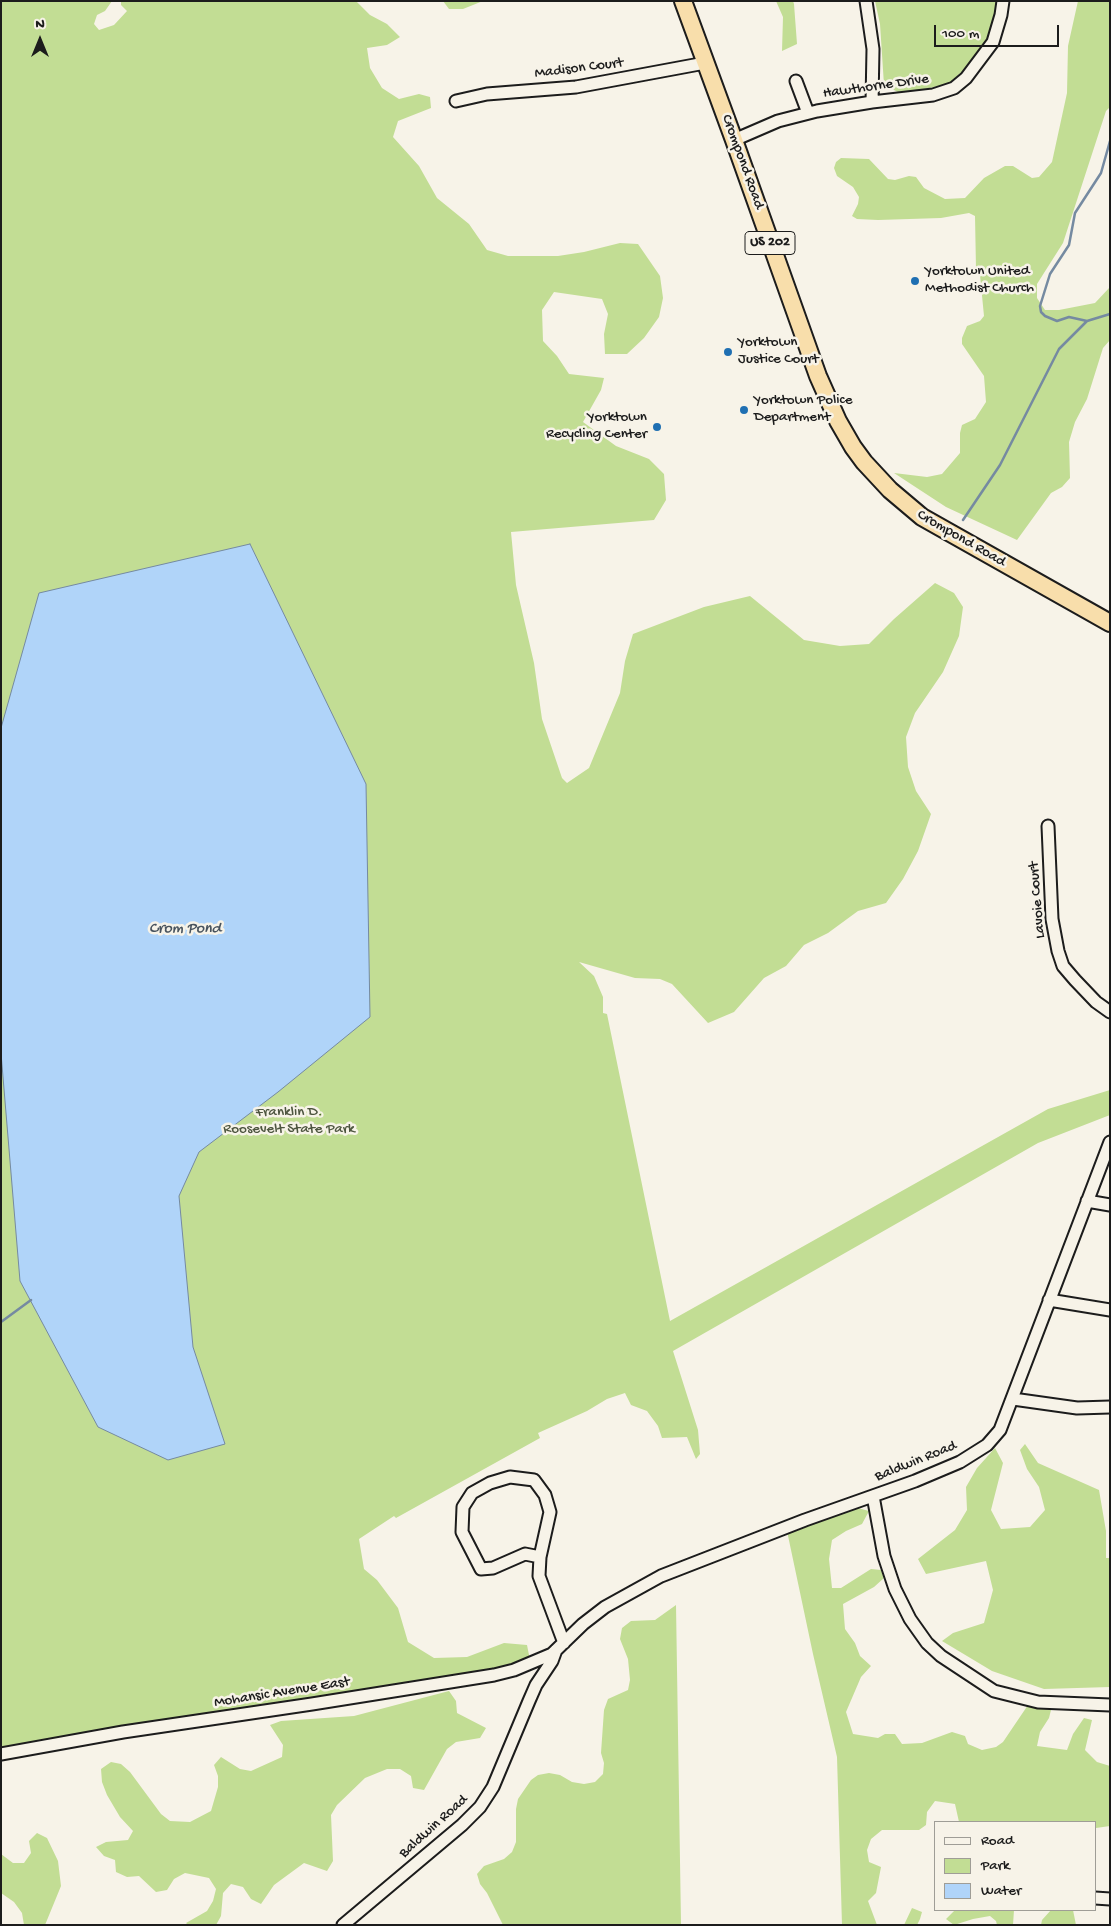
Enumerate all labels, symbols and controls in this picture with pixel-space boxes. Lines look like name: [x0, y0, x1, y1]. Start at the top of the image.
north arrow: [15, 15, 65, 65]
scale bar: [936, 15, 1061, 47]
text: N: [35, 16, 45, 33]
text: 100 m: [942, 25, 979, 43]
street label: Madison Court: [534, 55, 624, 83]
street label: Hawthorne Drive: [822, 71, 930, 103]
street label: Crompond Road: [717, 112, 767, 212]
road number: US 202: [745, 232, 795, 254]
place label: Yorktown United Methodist Church: [925, 263, 1034, 298]
marker: Yorktown United Methodist Church: [909, 275, 921, 287]
place label: Yorktown Justice Court: [738, 334, 819, 369]
marker: Yorktown Justice Court: [722, 346, 734, 358]
place label: Yorktown Police Department: [754, 392, 852, 427]
marker: Yorktown Police Department: [738, 404, 750, 416]
place label: Yorktown Recycling Center: [546, 409, 647, 444]
marker: Yorktown Recycling Center: [651, 421, 663, 433]
street label: Crompond Road: [914, 506, 1008, 572]
street label: Lavoie Court: [1026, 861, 1050, 939]
water label: Crom Pond: [149, 920, 221, 940]
park label: Franklin D. Roosevelt State Park: [223, 1104, 355, 1139]
street label: Baldwin Road: [873, 1437, 959, 1487]
street label: Mohansic Avenue East: [213, 1673, 351, 1713]
street label: Baldwin Road: [396, 1791, 472, 1863]
legend: [934, 1821, 1096, 1911]
text: Road: [981, 1832, 1014, 1850]
text: Park: [981, 1857, 1010, 1875]
text: Water: [981, 1882, 1021, 1900]

